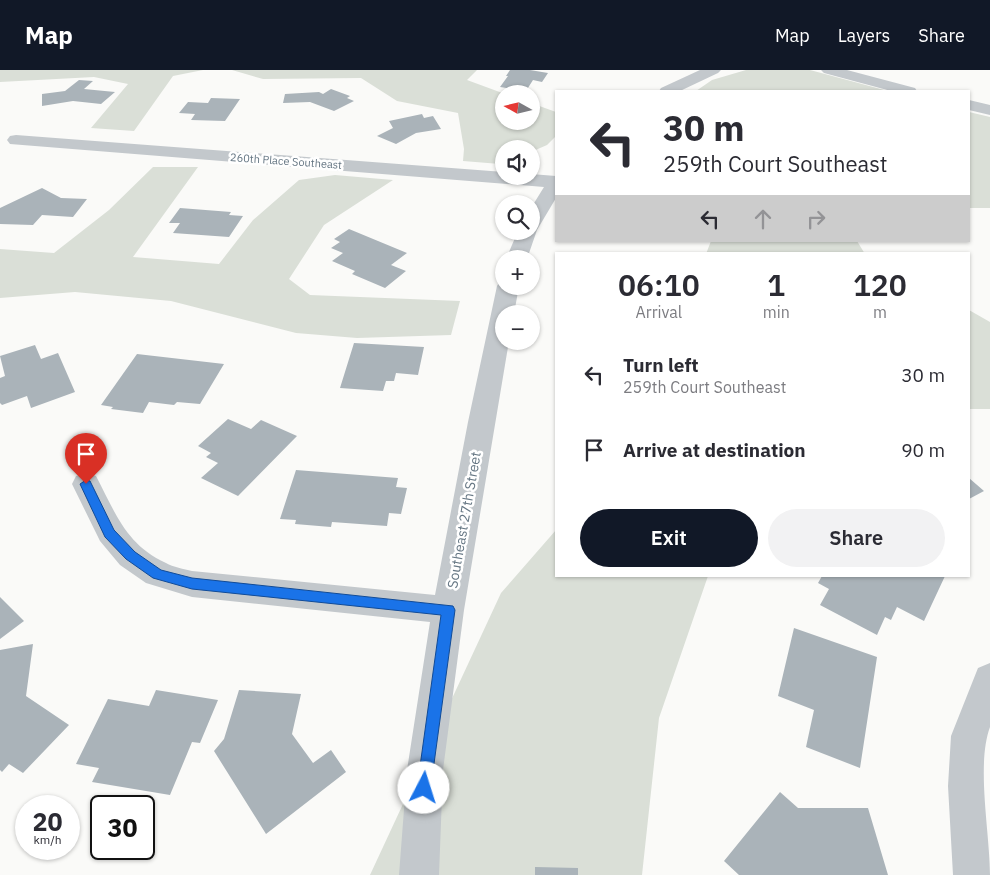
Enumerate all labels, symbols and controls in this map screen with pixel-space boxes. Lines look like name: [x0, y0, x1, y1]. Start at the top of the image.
text: Map: [25, 19, 73, 51]
text: Map: [775, 24, 810, 47]
text: Layers: [838, 24, 890, 47]
text: Share: [918, 24, 965, 47]
north arrow: [495, 85, 540, 130]
map controls: [495, 85, 540, 350]
text: 30 m: [663, 105, 745, 151]
icon: left: [580, 110, 645, 175]
button: sound: [495, 140, 540, 185]
text: 259th Court Southeast: [663, 149, 888, 178]
street label: 260th Place Southeast: [230, 150, 343, 172]
button: search: [495, 195, 540, 240]
icon: left: [696, 205, 724, 233]
icon: ahead: [749, 205, 777, 233]
icon: right: [802, 205, 830, 233]
button: +: [495, 250, 540, 295]
text: 06:10: [618, 265, 700, 304]
text: 1: [767, 265, 785, 304]
text: 120: [853, 265, 907, 304]
text: Arrival: [636, 302, 682, 322]
text: min: [763, 302, 790, 322]
text: m: [873, 302, 887, 322]
button: −: [495, 305, 540, 350]
text: Turn left: [623, 353, 699, 377]
icon: left: [580, 361, 608, 389]
text: 30 m: [901, 363, 945, 387]
text: 259th Court Southeast: [623, 377, 786, 397]
pin: [65, 433, 107, 484]
icon: arrive: [580, 436, 608, 464]
text: Arrive at destination: [623, 438, 806, 462]
text: 90 m: [901, 438, 945, 462]
icon: arrive: [72, 440, 100, 468]
street label: Southeast 27th Street: [443, 450, 485, 590]
button: Exit: [580, 509, 758, 567]
button: Share: [768, 509, 945, 567]
position arrow: [397, 761, 449, 813]
speed limit sign: 30: [90, 795, 155, 860]
text: 20: [32, 805, 63, 838]
text: km/h: [33, 832, 62, 847]

